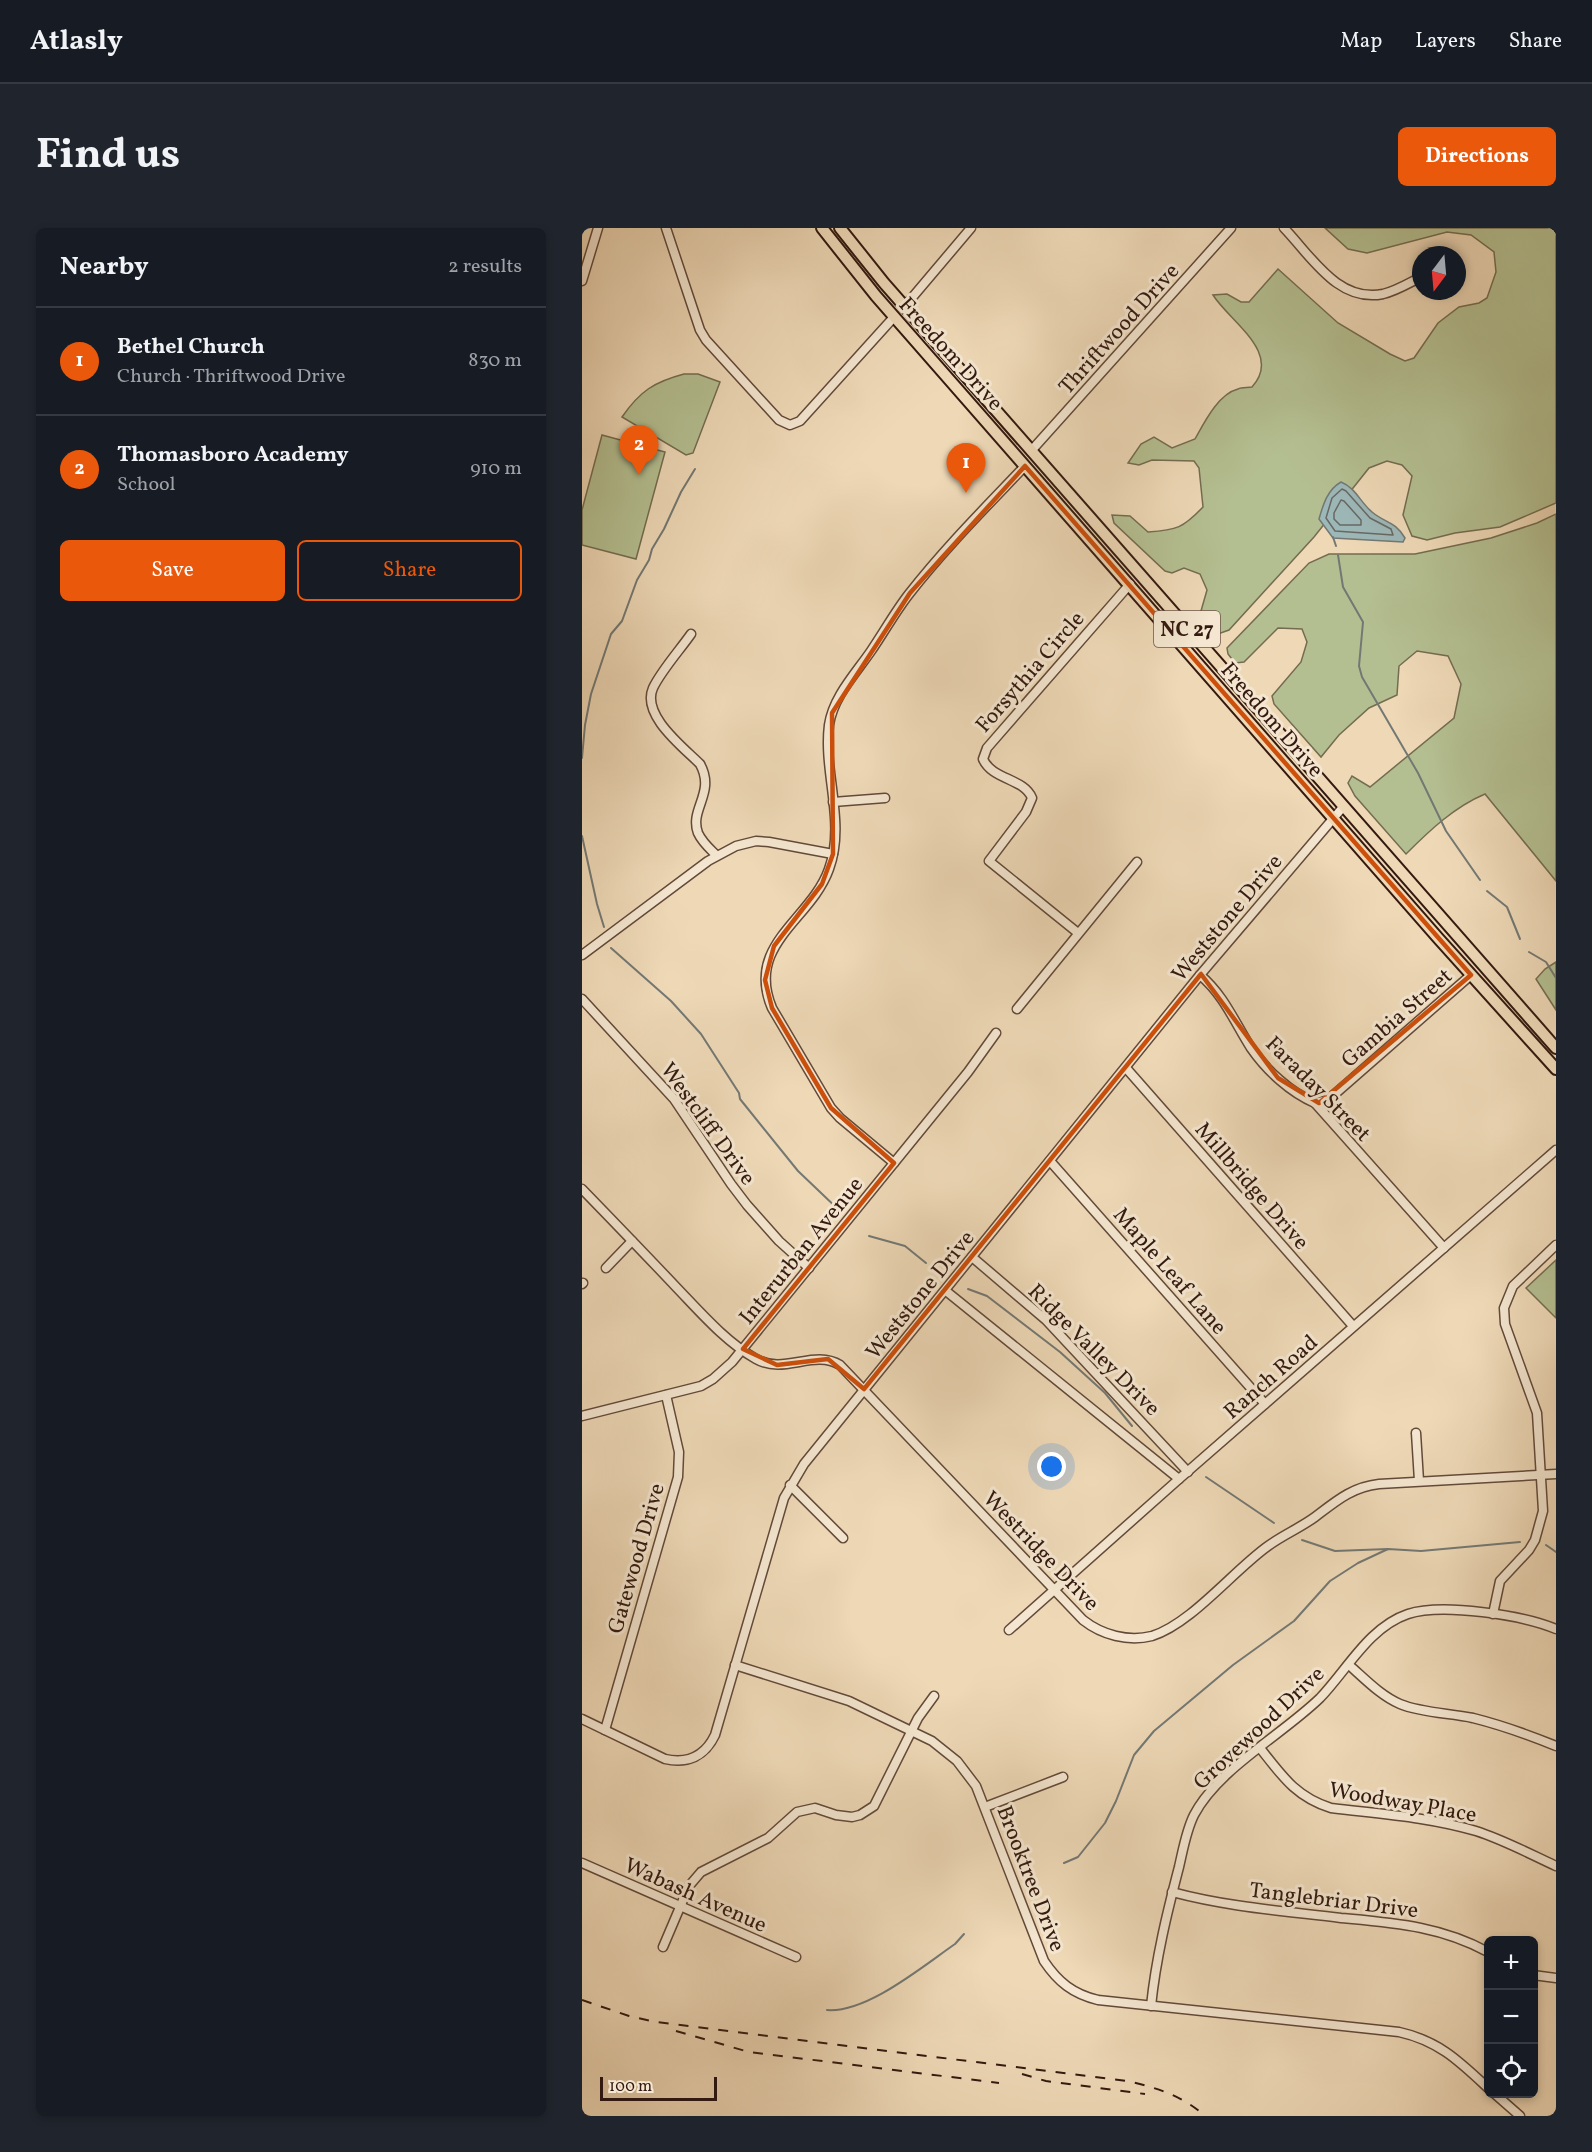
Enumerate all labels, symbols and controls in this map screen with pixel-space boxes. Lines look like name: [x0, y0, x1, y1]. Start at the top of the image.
text: Atlasly: [30, 22, 123, 61]
text: Map: [1340, 27, 1382, 56]
text: Layers: [1415, 27, 1476, 56]
text: Share: [1509, 27, 1562, 56]
text: Find us: [36, 127, 180, 186]
button: Directions: [1398, 127, 1556, 186]
north arrow: [1412, 246, 1466, 300]
text: Nearby: [60, 249, 149, 285]
text: 2 results: [448, 253, 522, 281]
street label: Thriftwood Drive: [1052, 257, 1187, 402]
street label: Freedom Drive: [891, 291, 1010, 418]
text: Bethel Church: [117, 332, 265, 363]
text: 1: [75, 347, 84, 375]
text: 830 m: [468, 347, 522, 375]
text: Church · Thriftwood Drive: [117, 363, 345, 391]
pin: 2: [620, 426, 658, 475]
text: Thomasboro Academy: [117, 440, 349, 471]
pin: 1: [946, 444, 986, 493]
text: 2: [74, 455, 85, 483]
text: 910 m: [470, 455, 522, 483]
text: School: [117, 471, 175, 499]
button: Save: [60, 540, 285, 601]
button: Share: [297, 540, 522, 601]
street label: Forsythia Circle: [969, 605, 1093, 740]
road number: NC 27: [1154, 611, 1220, 647]
street label: Freedom Drive: [1212, 656, 1330, 785]
street label: Weststone Drive: [1165, 848, 1291, 989]
street label: Gambia Street: [1335, 962, 1460, 1076]
street label: Faraday Street: [1257, 1030, 1377, 1150]
street label: Westcliff Drive: [652, 1057, 762, 1192]
street label: Millbridge Drive: [1187, 1116, 1315, 1257]
street label: Interurban Avenue: [733, 1171, 871, 1332]
street label: Maple Leaf Lane: [1105, 1201, 1233, 1342]
street label: Weststone Drive: [859, 1224, 983, 1367]
street label: Ridge Valley Drive: [1020, 1277, 1167, 1424]
street label: Ranch Road: [1218, 1328, 1325, 1428]
your location: [1037, 1452, 1066, 1481]
street label: Gatewood Drive: [601, 1480, 674, 1638]
street label: Westridge Drive: [975, 1485, 1106, 1619]
street label: Grovewood Drive: [1187, 1660, 1332, 1798]
street label: Woodway Place: [1326, 1775, 1479, 1832]
street label: Brooktree Drive: [988, 1801, 1072, 1956]
street label: Wabash Avenue: [619, 1851, 771, 1942]
street label: Tanglebriar Drive: [1247, 1876, 1420, 1927]
map controls: [1484, 1936, 1538, 2098]
button: +: [1484, 1936, 1538, 1990]
button: −: [1484, 1990, 1538, 2044]
button: locate: [1484, 2044, 1538, 2098]
scale bar: [600, 2074, 717, 2102]
text: 100 m: [609, 2076, 652, 2098]

